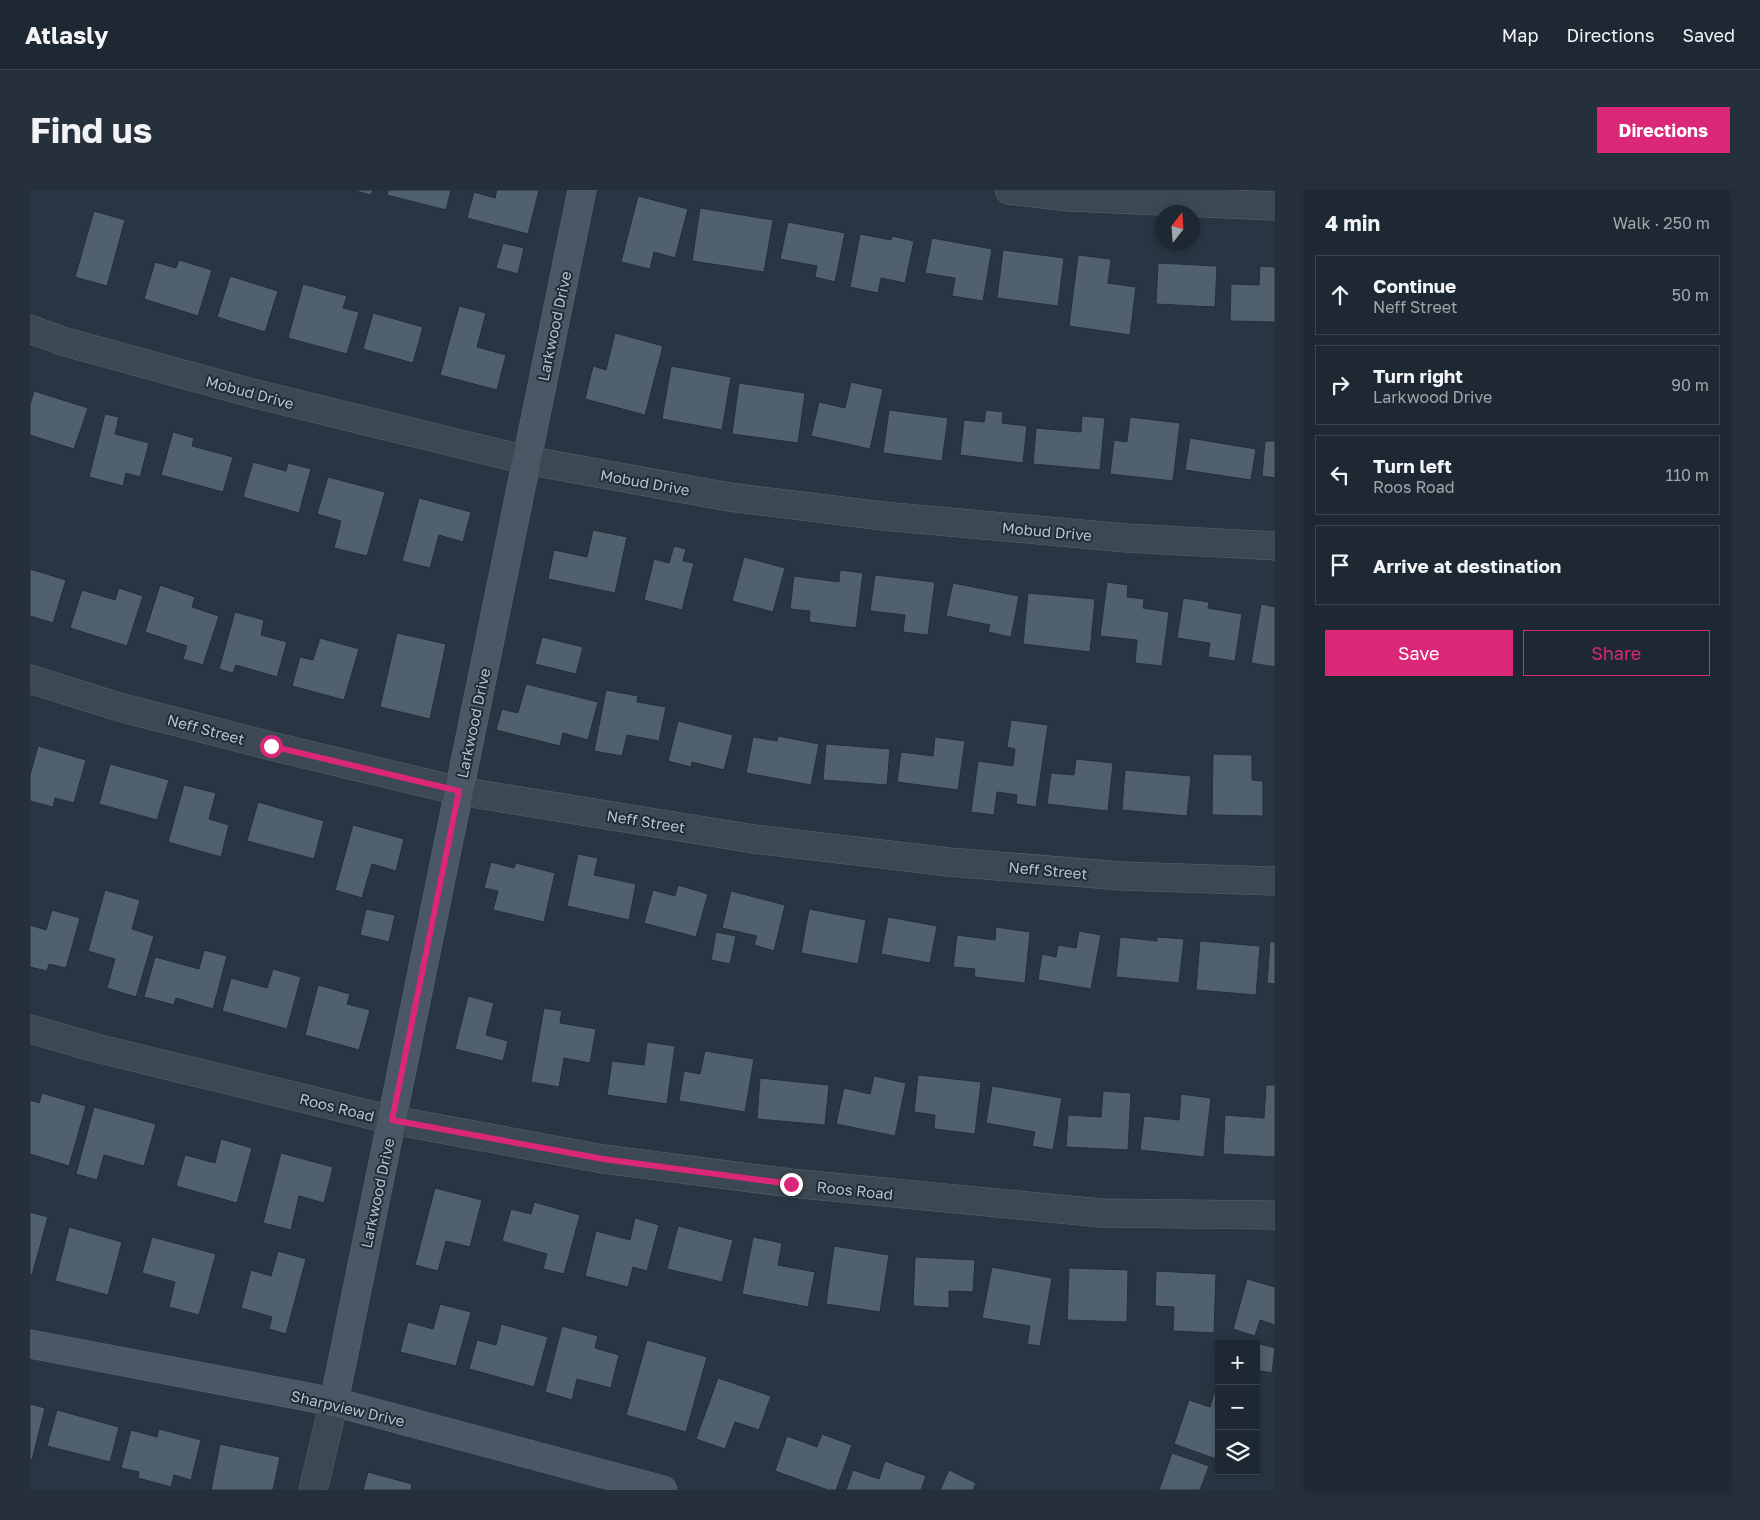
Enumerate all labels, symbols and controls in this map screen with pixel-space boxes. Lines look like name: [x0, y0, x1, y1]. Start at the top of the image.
text: Atlasly: [25, 20, 108, 49]
text: Map: [1502, 24, 1538, 46]
text: Directions: [1566, 24, 1654, 46]
text: Saved: [1682, 24, 1735, 46]
button: Directions: [1597, 107, 1730, 153]
text: Find us: [30, 109, 152, 151]
north arrow: [1155, 205, 1200, 250]
text: 4 min: [1325, 210, 1380, 236]
text: Walk · 250 m: [1613, 213, 1710, 233]
street label: Larkwood Drive: [534, 269, 574, 383]
text: Continue: [1373, 274, 1456, 297]
icon: ahead: [1326, 281, 1354, 309]
text: 50 m: [1672, 285, 1709, 305]
text: Neff Street: [1373, 297, 1457, 317]
text: Turn right: [1373, 364, 1463, 387]
icon: right: [1326, 371, 1354, 399]
street label: Mobud Drive: [204, 372, 296, 412]
text: 90 m: [1671, 375, 1709, 395]
text: Larkwood Drive: [1373, 387, 1492, 407]
text: Turn left: [1373, 454, 1452, 477]
icon: left: [1326, 461, 1354, 489]
street label: Mobud Drive: [599, 465, 691, 499]
text: 110 m: [1665, 465, 1709, 485]
text: Roos Road: [1373, 477, 1455, 497]
street label: Mobud Drive: [1001, 518, 1093, 544]
icon: arrive: [1326, 551, 1354, 579]
text: Arrive at destination: [1373, 554, 1561, 577]
button: Save: [1325, 630, 1513, 676]
button: Share: [1523, 630, 1710, 676]
street label: Larkwood Drive: [453, 666, 493, 780]
street label: Neff Street: [165, 710, 247, 748]
route start: [260, 735, 283, 758]
street label: Neff Street: [605, 806, 687, 836]
street label: Neff Street: [1008, 858, 1088, 882]
street label: Roos Road: [298, 1089, 376, 1125]
street label: Larkwood Drive: [357, 1136, 397, 1250]
route end: [780, 1173, 803, 1196]
street label: Roos Road: [816, 1177, 894, 1203]
map controls: [1215, 1340, 1260, 1475]
button: +: [1215, 1340, 1260, 1385]
button: −: [1215, 1385, 1260, 1430]
street label: Sharpview Drive: [289, 1386, 407, 1430]
button: layers: [1215, 1430, 1260, 1475]

